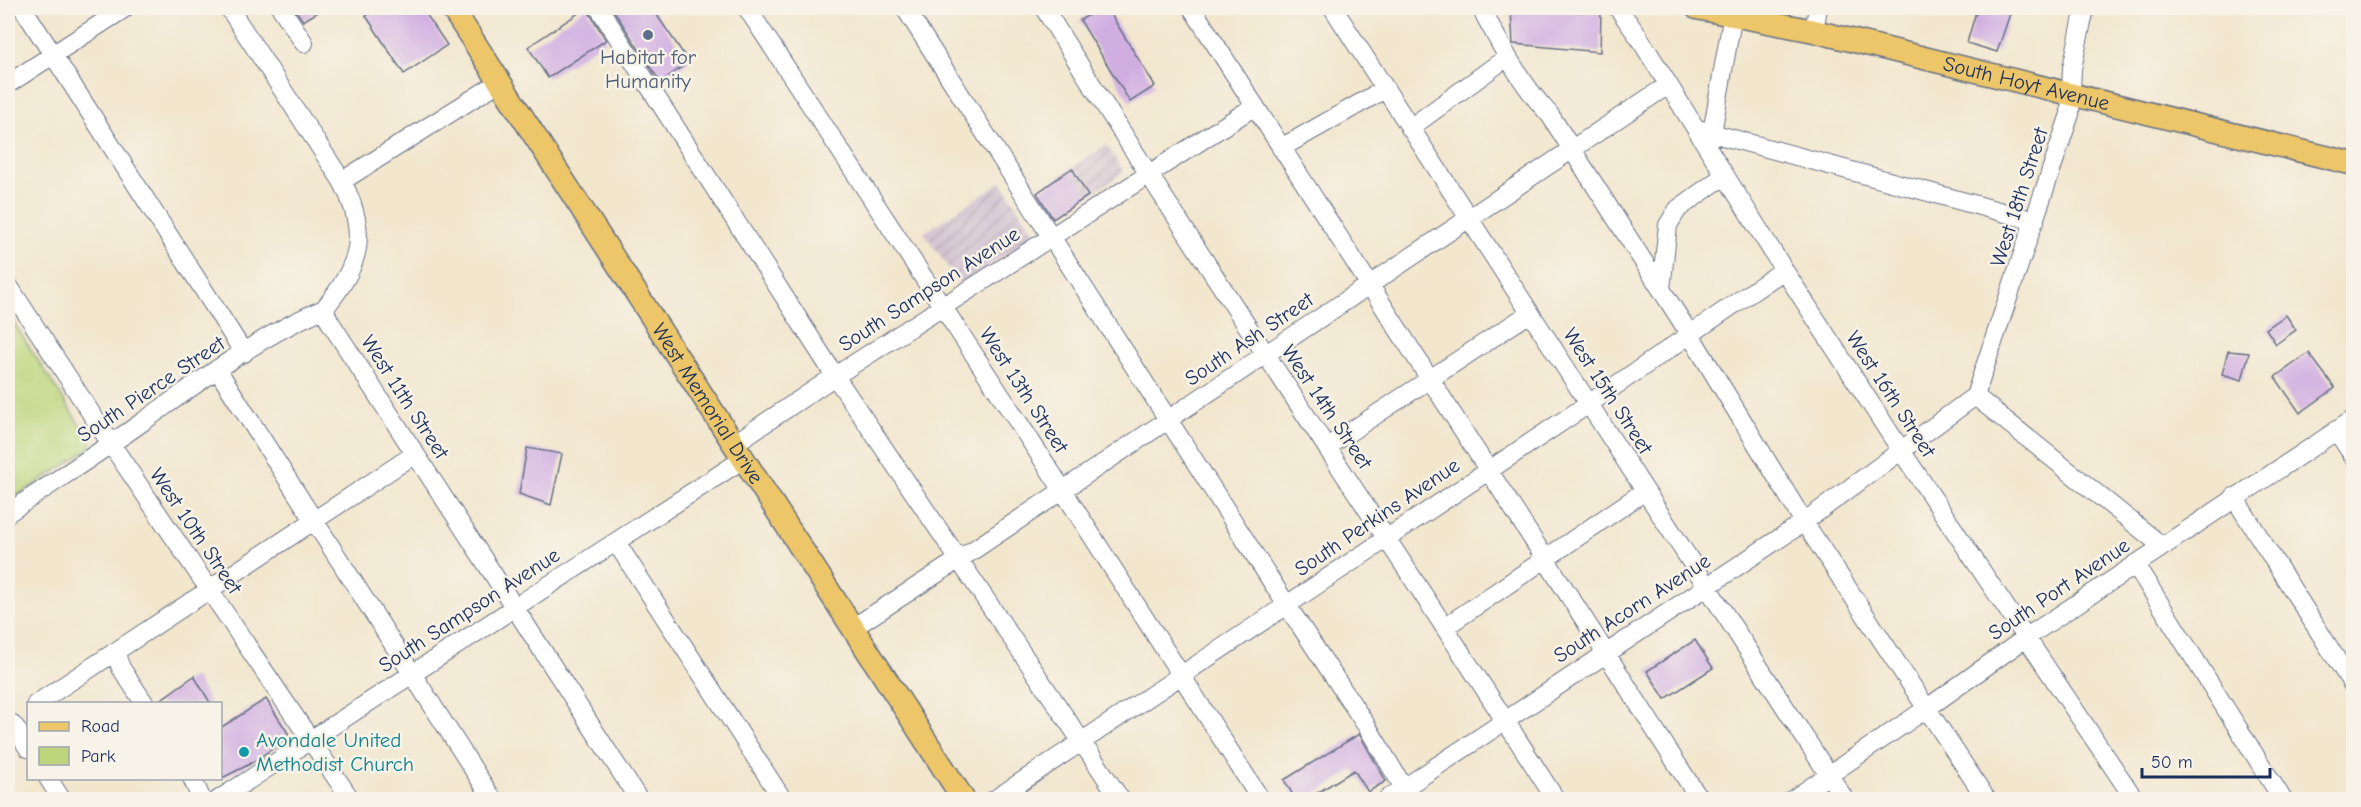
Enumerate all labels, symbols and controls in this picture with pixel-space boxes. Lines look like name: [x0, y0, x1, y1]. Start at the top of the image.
marker: Habitat for Humanity: [641, 28, 655, 42]
place label: Habitat for Humanity: [600, 45, 697, 93]
street label: South Hoyt Avenue: [1941, 51, 2112, 115]
street label: West 18th Street: [1985, 123, 2053, 270]
street label: South Sampson Avenue: [834, 222, 1024, 356]
street label: South Ash Street: [1180, 287, 1319, 391]
street label: West Memorial Drive: [647, 319, 768, 488]
street label: West 13th Street: [974, 323, 1074, 458]
street label: West 15th Street: [1558, 323, 1658, 459]
street label: West 16th Street: [1841, 326, 1941, 462]
street label: South Pierce Street: [73, 330, 230, 447]
street label: West 11th Street: [356, 331, 454, 464]
street label: West 14th Street: [1277, 340, 1378, 474]
street label: South Perkins Avenue: [1290, 453, 1464, 581]
street label: West 10th Street: [145, 463, 248, 599]
street label: South Port Avenue: [1984, 533, 2134, 645]
street label: South Sampson Avenue: [374, 543, 564, 677]
street label: South Acorn Avenue: [1549, 548, 1715, 668]
legend: [27, 702, 222, 780]
text: Road: [81, 716, 120, 737]
place label: Avondale United Methodist Church: [256, 728, 414, 776]
scale bar: [2142, 741, 2270, 779]
marker: Avondale United Methodist Church: [237, 745, 251, 759]
text: Park: [81, 746, 116, 767]
text: 50 m: [2151, 752, 2193, 773]

